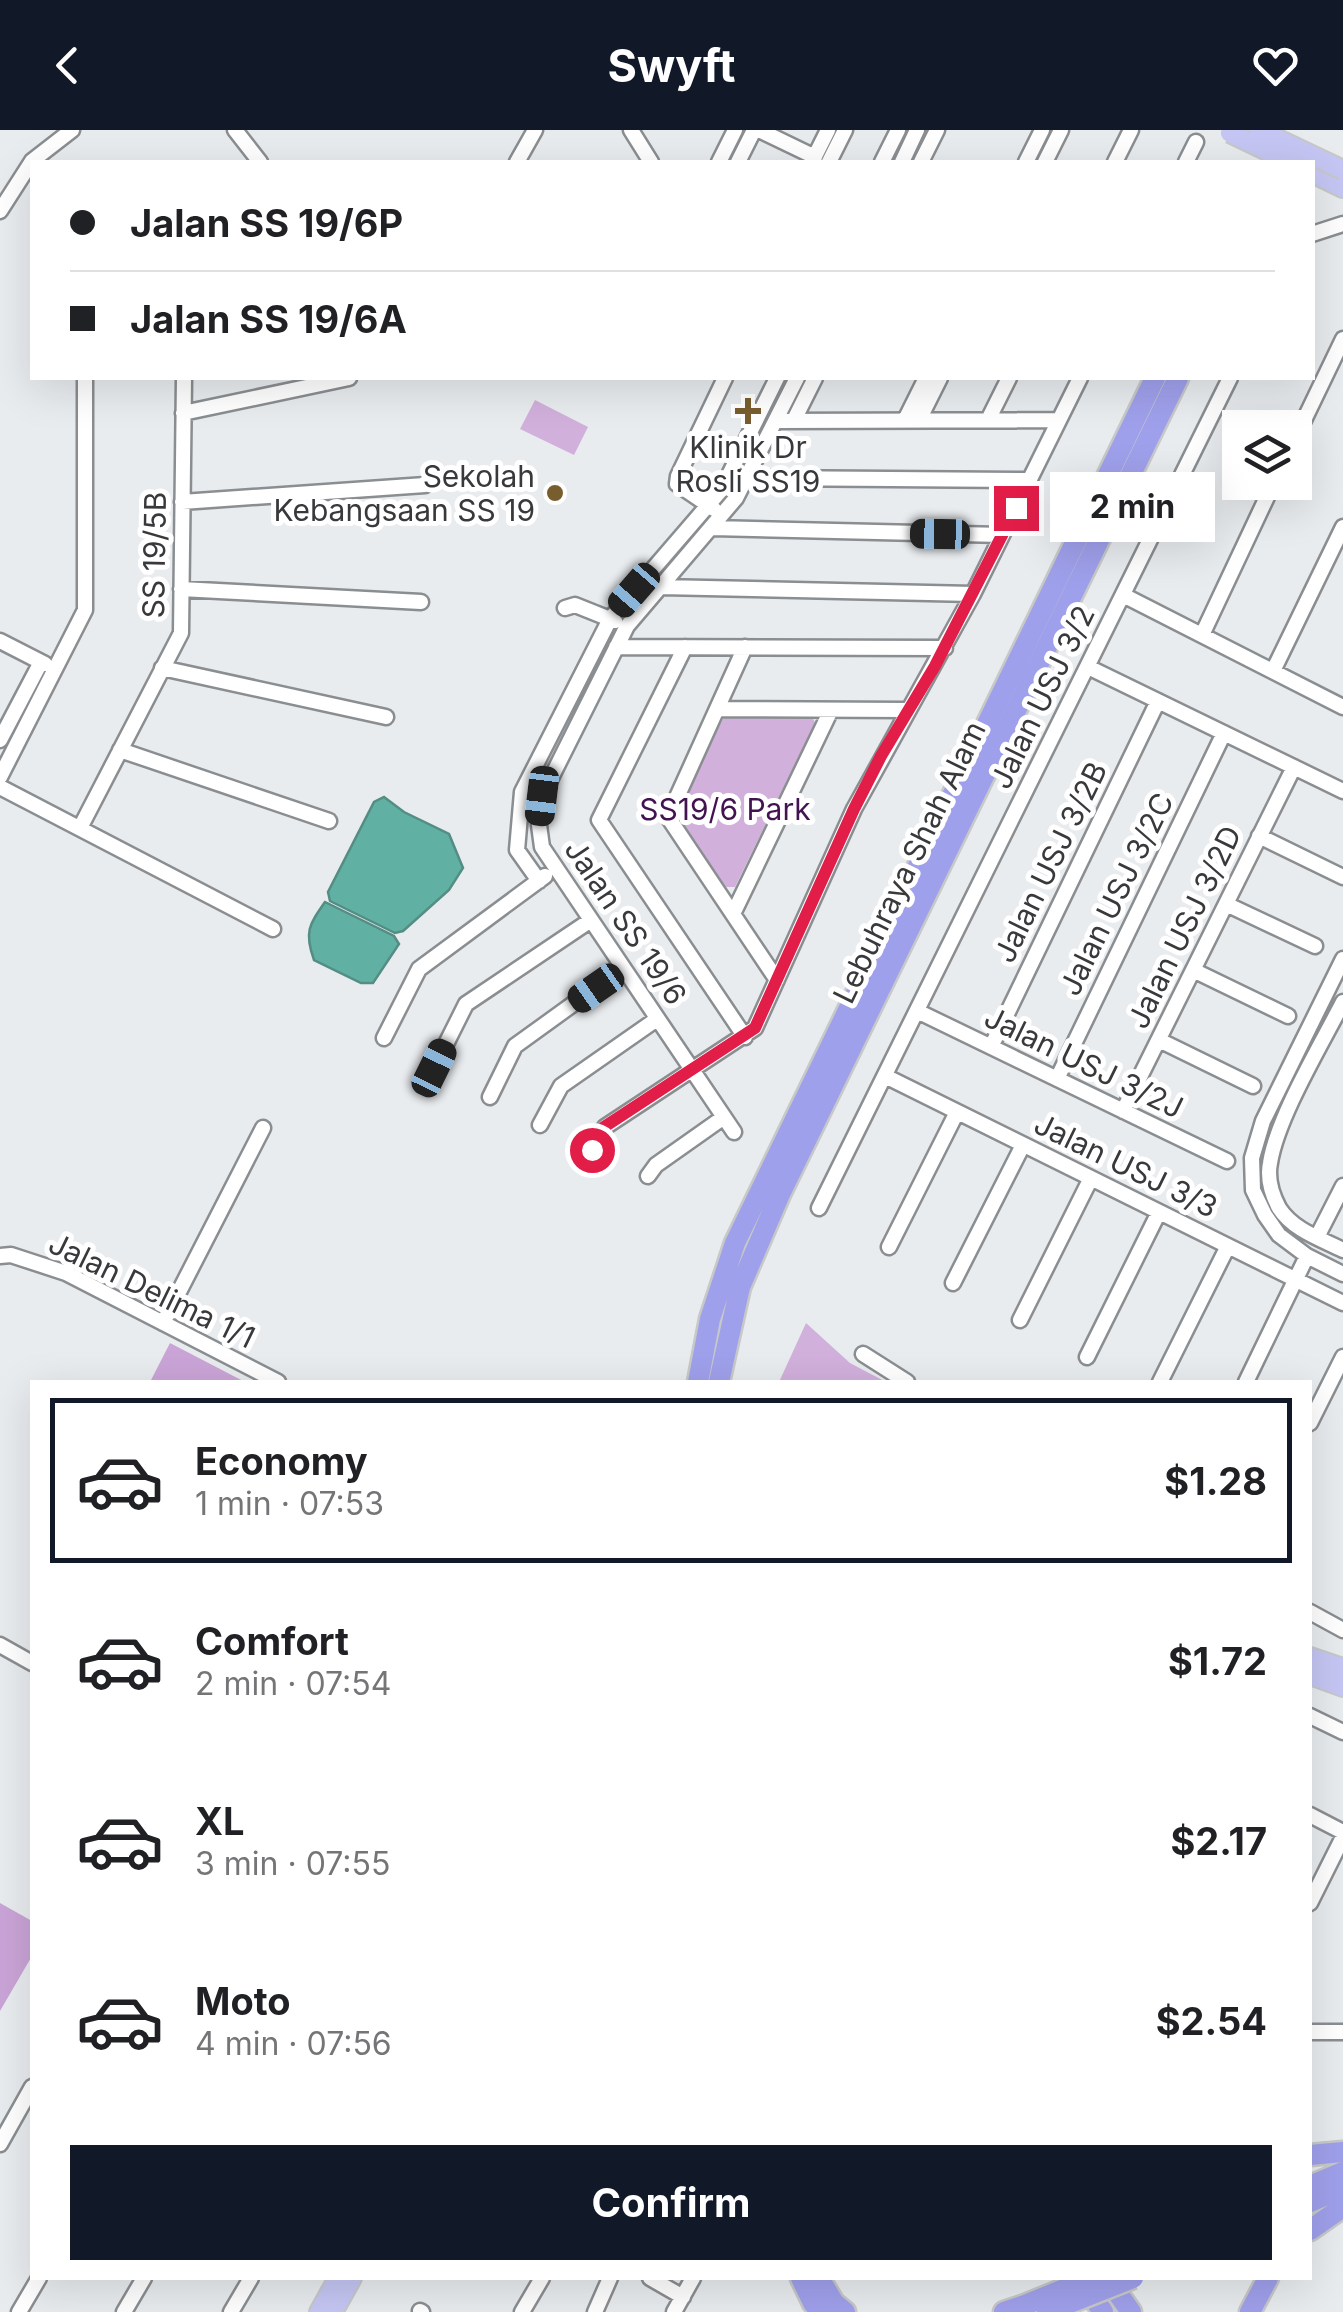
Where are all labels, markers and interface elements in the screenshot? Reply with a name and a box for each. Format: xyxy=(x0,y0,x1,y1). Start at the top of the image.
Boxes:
icon: back xyxy=(40,38,95,93)
text: Swyft xyxy=(607,38,736,93)
icon: heart xyxy=(1248,38,1303,93)
text: Jalan SS 19/6P xyxy=(130,200,403,246)
text: Jalan SS 19/6A xyxy=(130,296,407,342)
marker: Klinik Dr Rosli SS19 xyxy=(735,398,761,424)
map controls xyxy=(1222,410,1312,500)
button: layers xyxy=(1222,410,1312,500)
place label: Klinik Dr Rosli SS19 xyxy=(676,429,820,499)
place label: Sekolah Kebangsaan SS 19 xyxy=(273,458,535,528)
callout: 2 min xyxy=(1051,473,1216,543)
marker: Sekolah Kebangsaan SS 19 xyxy=(544,482,566,504)
route end xyxy=(994,486,1039,531)
text: 2 min xyxy=(1090,487,1175,526)
street label: SS 19/5B xyxy=(135,491,173,619)
car xyxy=(910,518,970,550)
car xyxy=(603,558,665,622)
street label: Jalan USJ 3/2 xyxy=(982,600,1102,794)
street label: Lebuhraya Shah Alam xyxy=(825,715,993,1009)
street label: Jalan USJ 3/2B xyxy=(986,756,1114,968)
car xyxy=(523,764,561,828)
street label: Jalan USJ 3/2C xyxy=(1051,787,1181,1001)
park label: SS19/6 Park xyxy=(639,791,811,827)
street label: Jalan USJ 3/2D xyxy=(1119,820,1249,1034)
street label: Jalan SS 19/6 xyxy=(558,833,694,1011)
car xyxy=(563,959,629,1017)
street label: Jalan USJ 3/2J xyxy=(979,998,1189,1126)
car xyxy=(407,1034,461,1102)
street label: Jalan USJ 3/3 xyxy=(1029,1105,1223,1225)
route start xyxy=(570,1128,615,1173)
street label: Jalan Delima 1/1 xyxy=(43,1225,261,1355)
icon: car xyxy=(75,1436,165,1526)
text: Economy xyxy=(195,1438,368,1484)
text: $1.28 xyxy=(1164,1458,1267,1504)
text: 1 min · 07:53 xyxy=(195,1484,384,1523)
icon: car xyxy=(75,1616,165,1706)
text: Comfort xyxy=(195,1618,349,1664)
text: $1.72 xyxy=(1168,1638,1267,1684)
text: 2 min · 07:54 xyxy=(195,1664,391,1703)
icon: car xyxy=(75,1796,165,1886)
text: XL xyxy=(195,1798,245,1844)
text: $2.17 xyxy=(1170,1818,1267,1864)
text: 3 min · 07:55 xyxy=(195,1844,390,1883)
icon: car xyxy=(75,1976,165,2066)
text: Moto xyxy=(195,1978,291,2024)
text: $2.54 xyxy=(1156,1998,1267,2044)
text: 4 min · 07:56 xyxy=(195,2024,392,2063)
button: Confirm xyxy=(70,2145,1272,2260)

